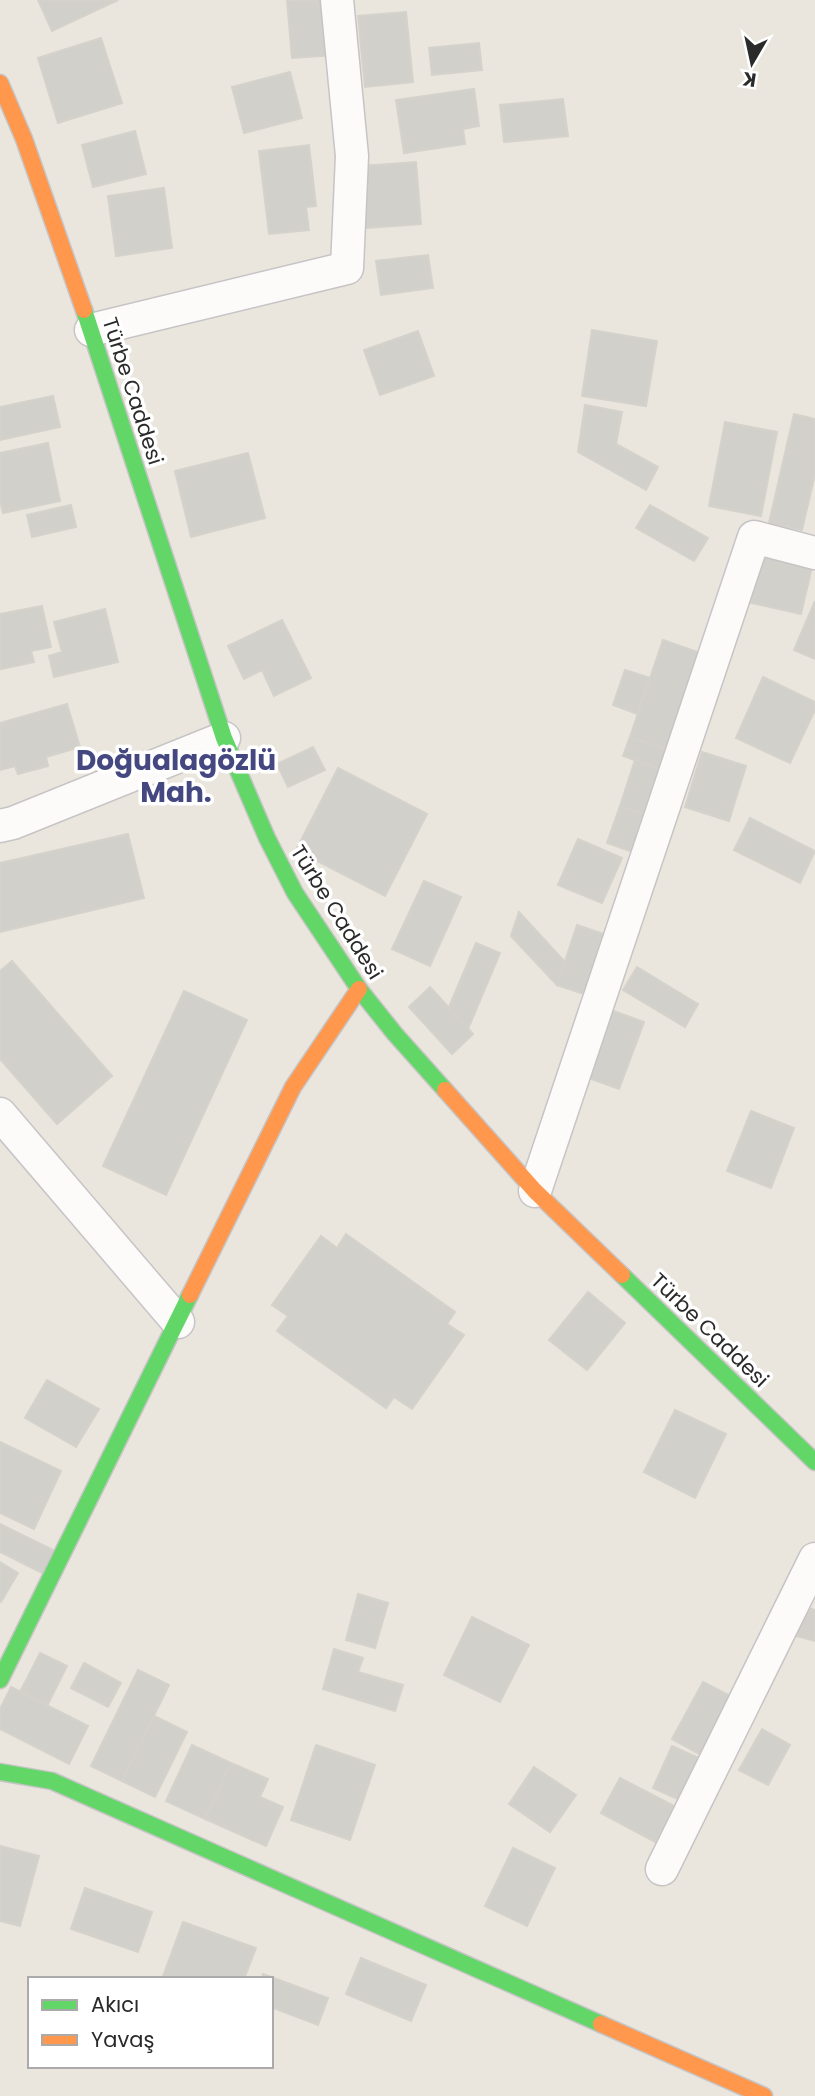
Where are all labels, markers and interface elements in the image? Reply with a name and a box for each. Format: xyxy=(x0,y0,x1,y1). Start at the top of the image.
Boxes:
north arrow xyxy=(717,28,787,98)
text: K xyxy=(741,65,758,94)
street label: Türbe Caddesi xyxy=(96,314,170,468)
district label: Doğualagözlü Mah. xyxy=(76,741,276,812)
street label: Türbe Caddesi xyxy=(284,839,390,985)
street label: Türbe Caddesi xyxy=(645,1266,775,1394)
legend xyxy=(28,1977,273,2068)
text: Akıcı xyxy=(91,1990,139,2019)
text: Yavaş xyxy=(91,2025,154,2054)

